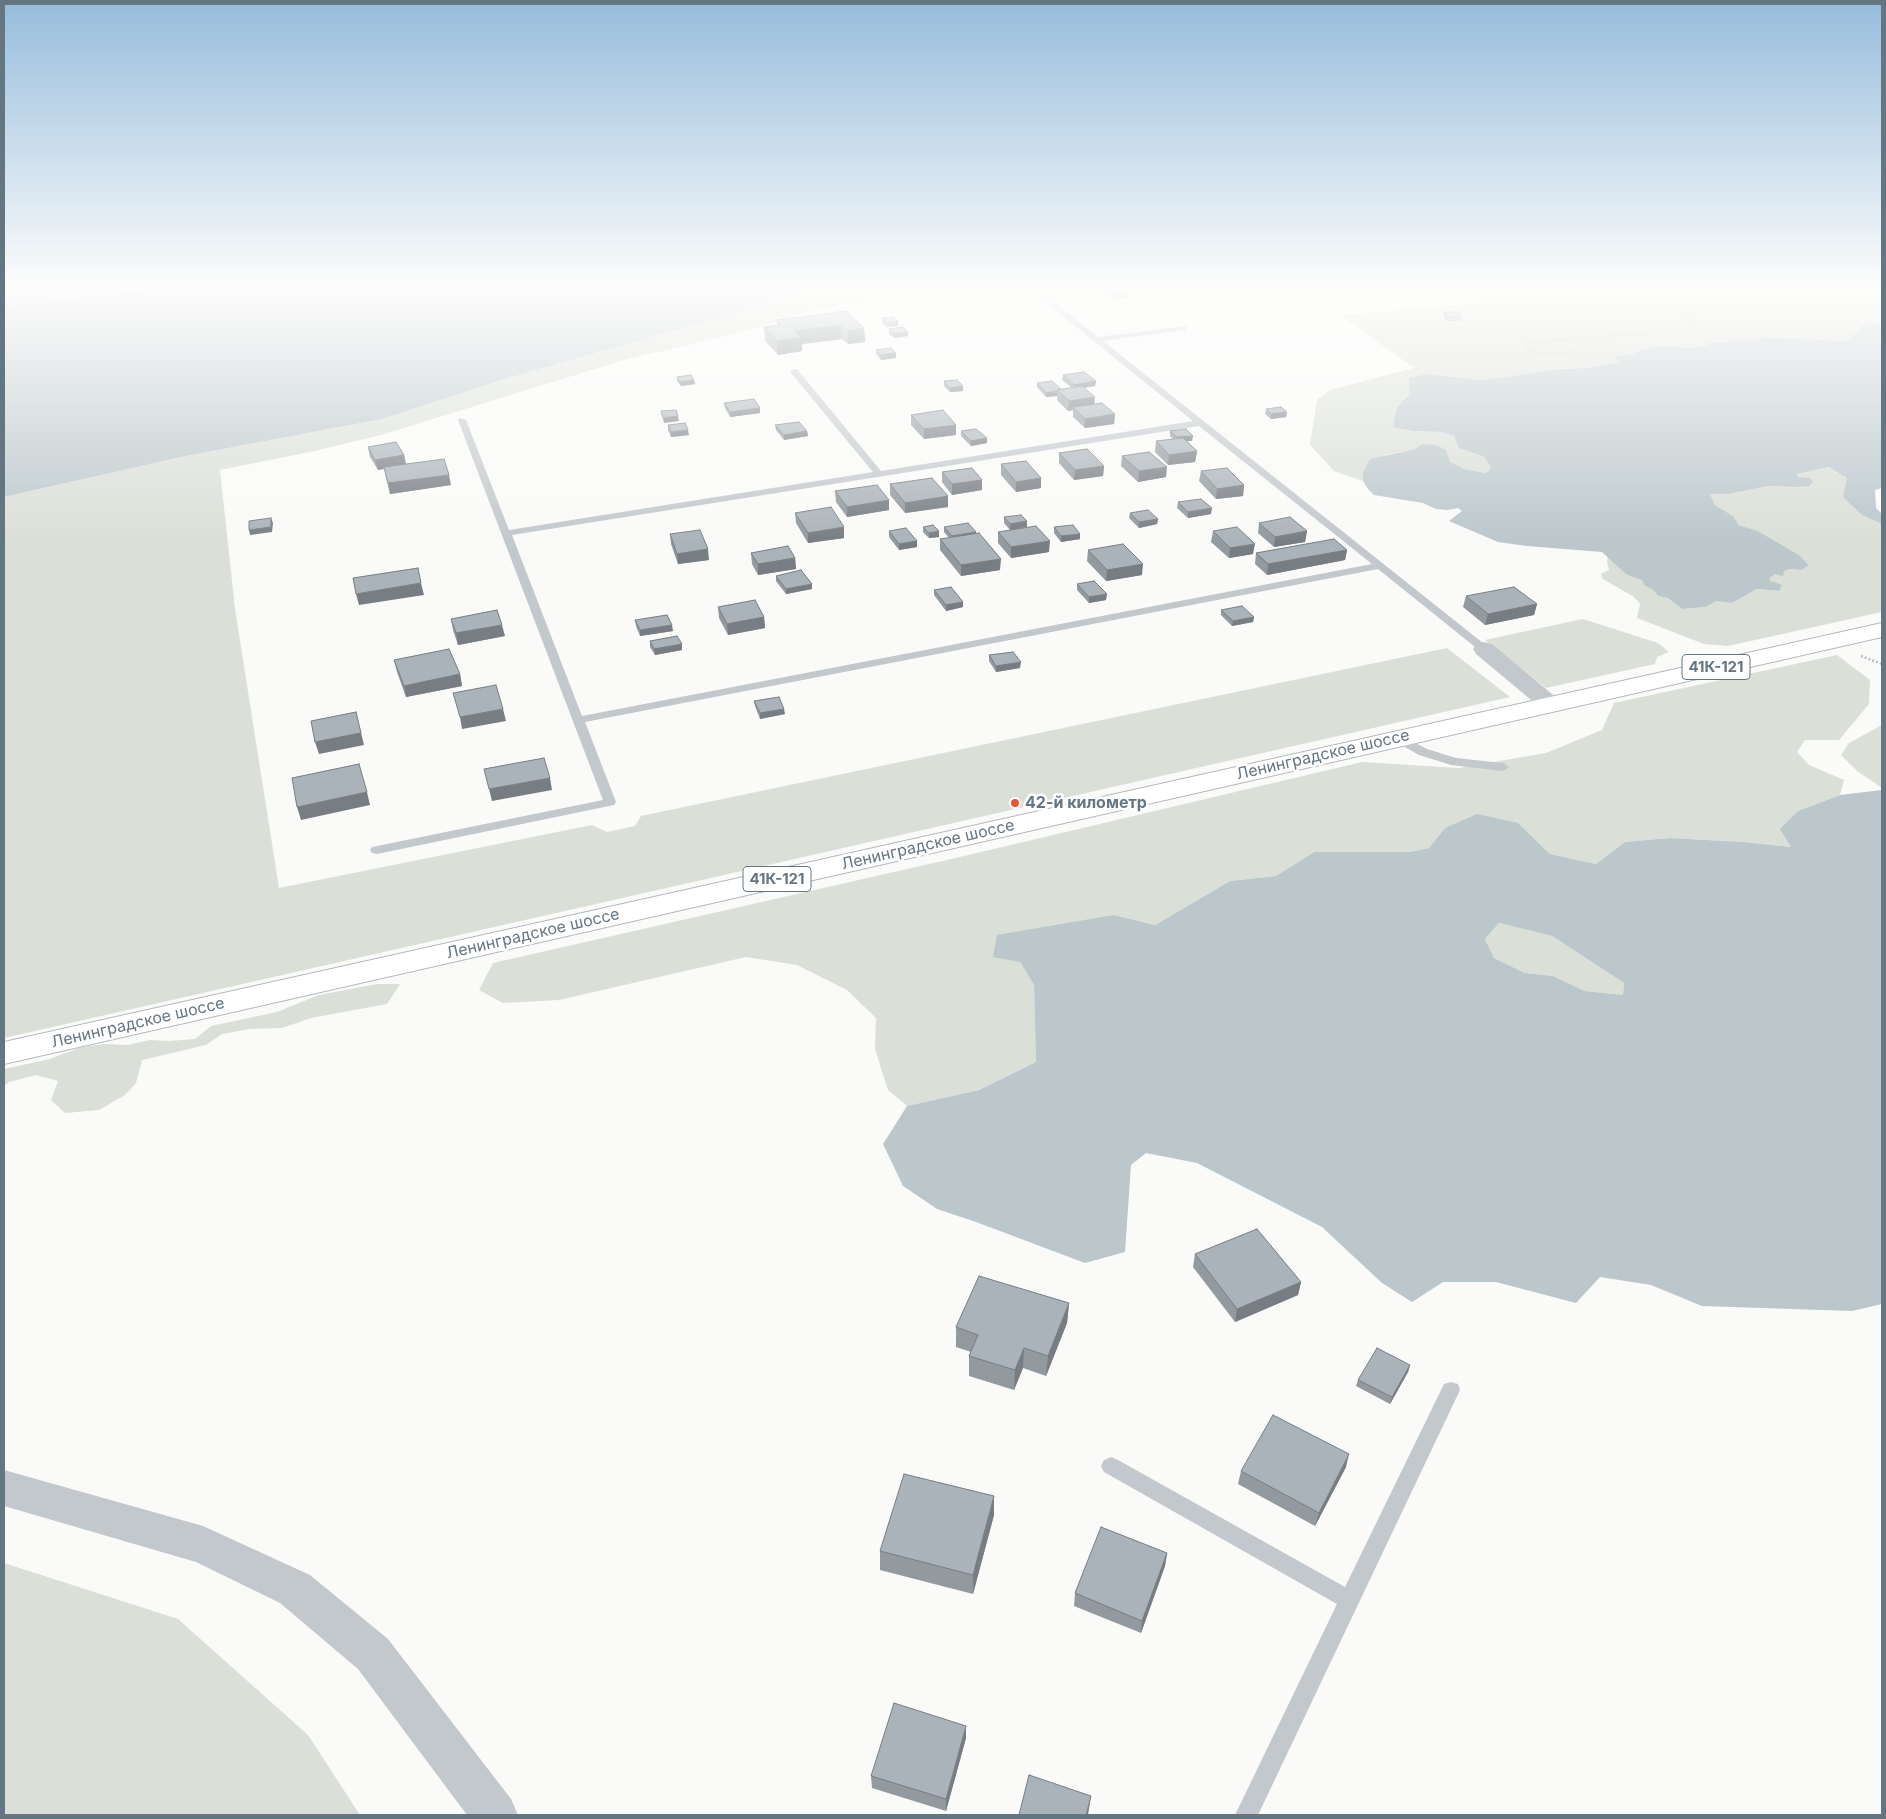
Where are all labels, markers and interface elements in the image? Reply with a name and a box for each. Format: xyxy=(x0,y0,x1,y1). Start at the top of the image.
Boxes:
road number: 41К-121 xyxy=(1682,654,1750,680)
street label: Ленинградское шоссе xyxy=(1235,726,1411,784)
place label: 42-й километр xyxy=(1025,793,1147,813)
marker: 42-й километр xyxy=(1009,797,1021,809)
street label: Ленинградское шоссе xyxy=(840,816,1016,874)
road number: 41К-121 xyxy=(743,866,811,892)
street label: Ленинградское шоссе xyxy=(445,905,621,963)
street label: Ленинградское шоссе xyxy=(50,994,226,1052)

